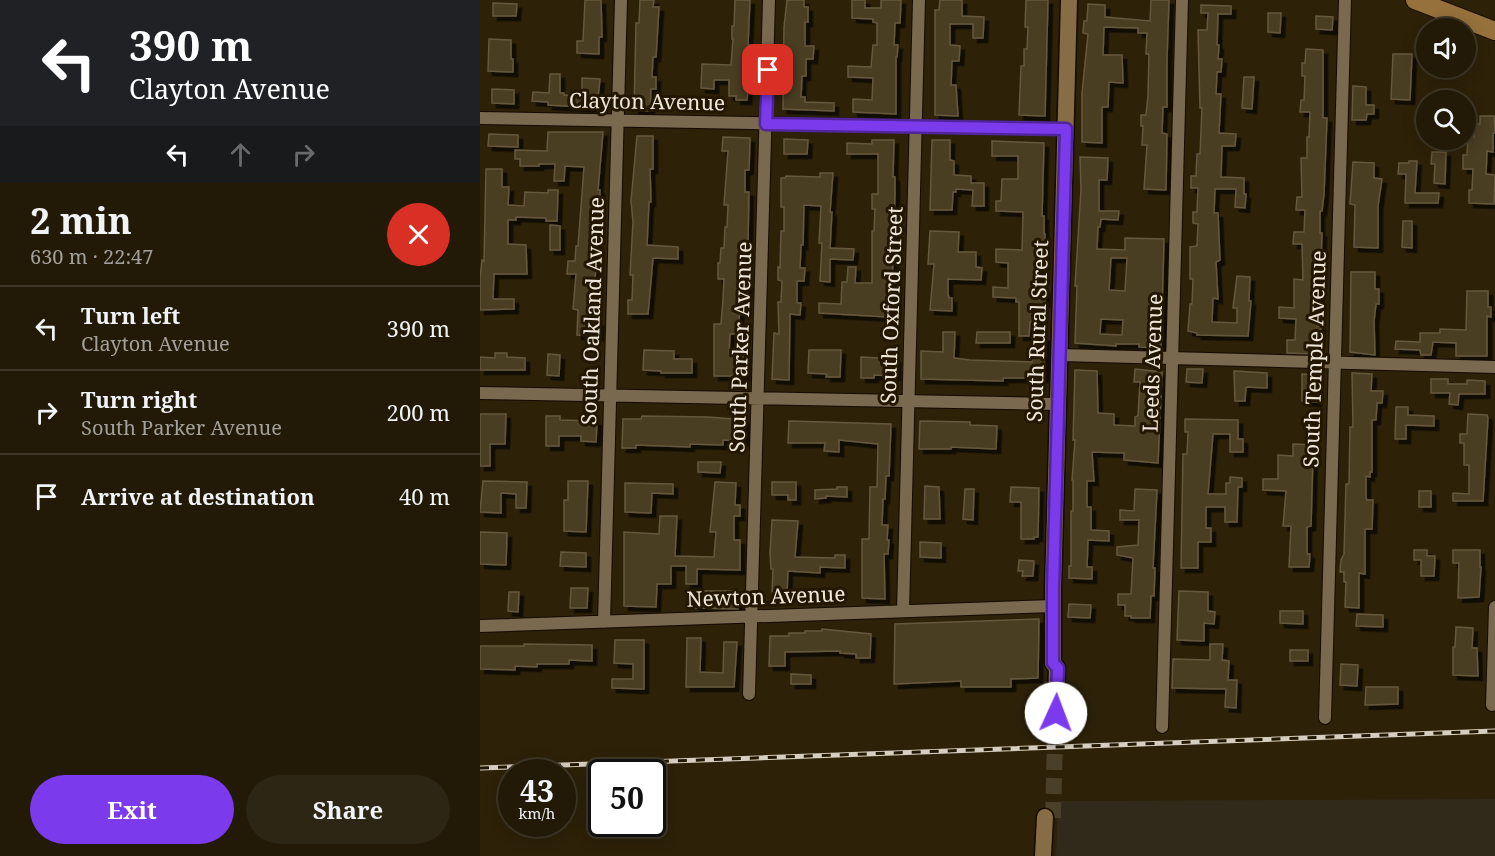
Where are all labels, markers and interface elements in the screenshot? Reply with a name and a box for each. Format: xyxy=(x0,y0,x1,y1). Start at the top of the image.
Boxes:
text: 390 m xyxy=(129,16,253,73)
map controls xyxy=(1416,18,1476,150)
button: sound xyxy=(1416,18,1476,78)
icon: left xyxy=(30,24,108,102)
pin xyxy=(742,44,793,95)
icon: arrive xyxy=(751,53,784,86)
text: Clayton Avenue xyxy=(129,70,330,107)
street label: Clayton Avenue xyxy=(569,86,725,116)
button: search xyxy=(1416,90,1476,150)
icon: left xyxy=(161,138,194,171)
icon: ahead xyxy=(224,138,257,171)
icon: right xyxy=(287,138,320,171)
text: 2 min xyxy=(30,196,132,245)
street label: South Oakland Avenue xyxy=(574,197,610,425)
button: close xyxy=(387,203,450,266)
street label: South Oxford Street xyxy=(874,206,908,404)
street label: South Rural Street xyxy=(1020,240,1054,422)
street label: South Parker Avenue xyxy=(722,241,758,453)
text: 630 m · 22:47 xyxy=(30,243,153,270)
street label: South Temple Avenue xyxy=(1296,250,1332,468)
street label: Leeds Avenue xyxy=(1136,293,1168,433)
text: Turn left xyxy=(81,300,180,330)
icon: left xyxy=(30,312,63,345)
text: 390 m xyxy=(387,313,450,343)
text: Clayton Avenue xyxy=(81,330,230,357)
text: Turn right xyxy=(81,384,197,414)
icon: right xyxy=(30,396,63,429)
text: 200 m xyxy=(387,397,450,427)
text: South Parker Avenue xyxy=(81,414,282,441)
icon: arrive xyxy=(30,480,63,513)
text: Arrive at destination xyxy=(81,481,315,511)
text: 40 m xyxy=(399,481,450,511)
street label: Newton Avenue xyxy=(686,579,846,613)
position arrow xyxy=(1024,681,1088,745)
speed limit sign: 50 xyxy=(588,759,666,837)
text: 43 xyxy=(520,770,554,811)
button: Exit xyxy=(30,775,234,844)
button: Share xyxy=(246,775,450,844)
text: km/h xyxy=(519,803,555,823)

